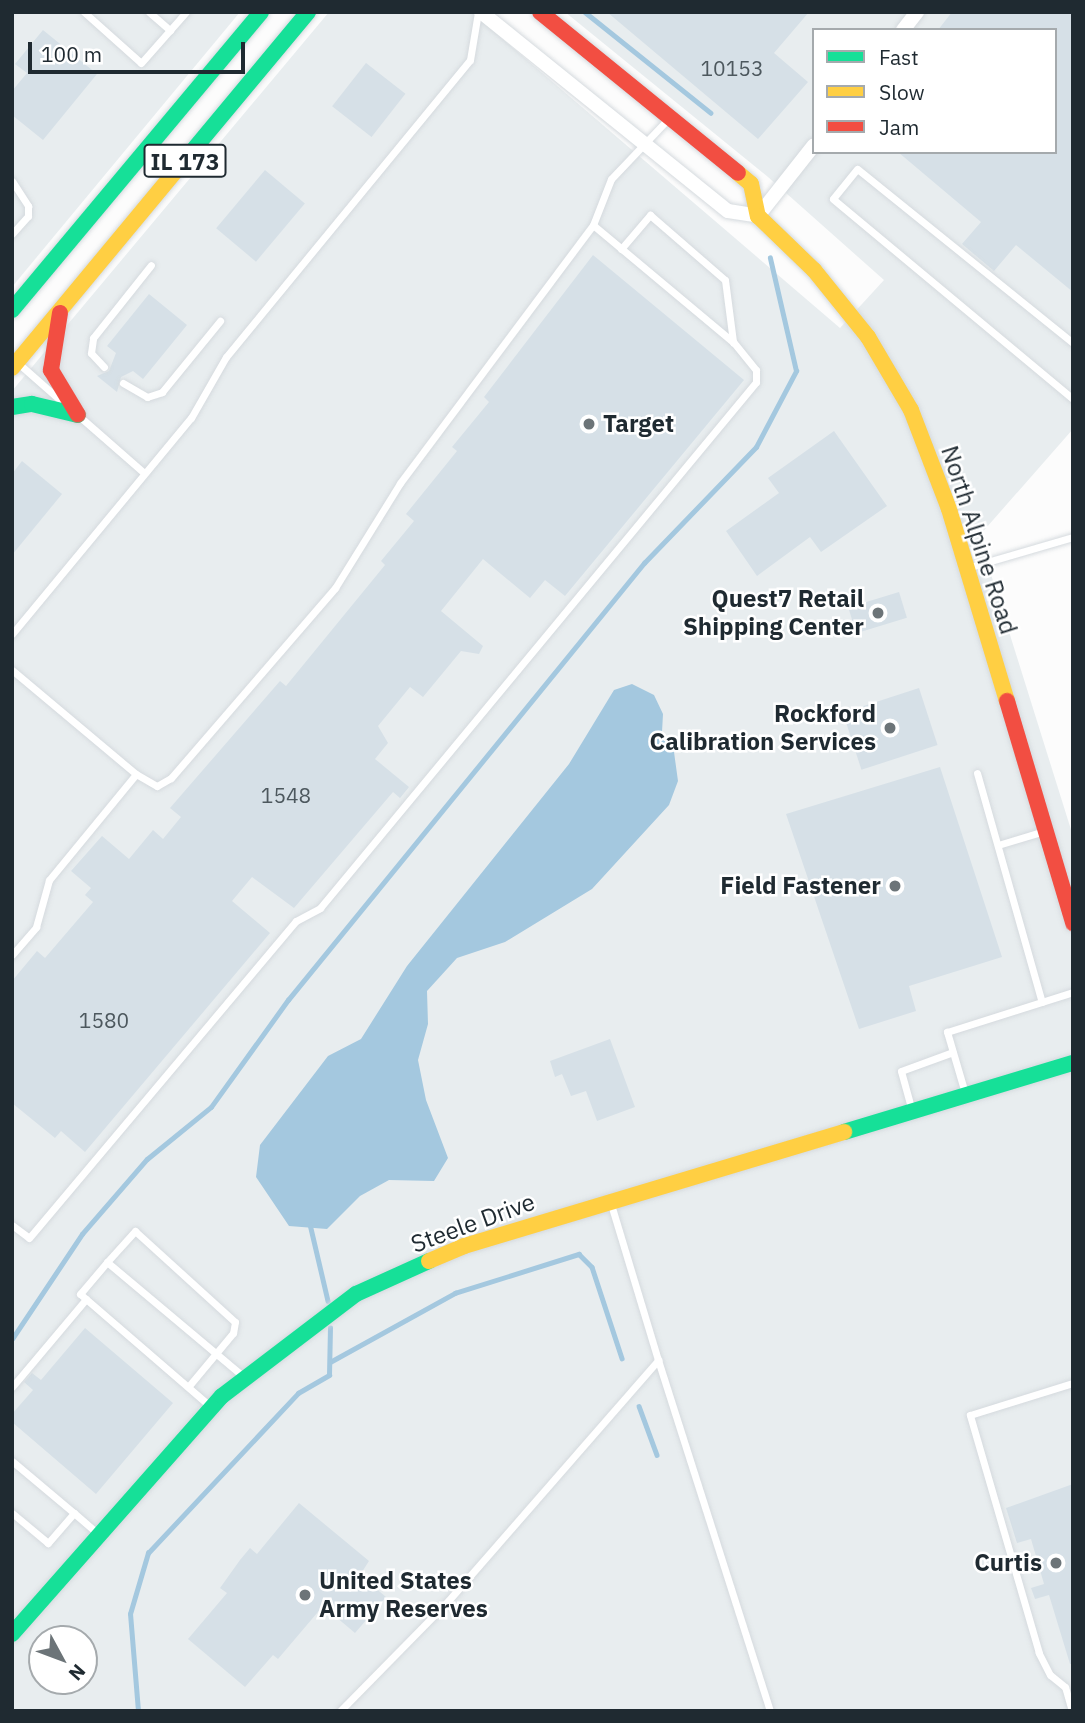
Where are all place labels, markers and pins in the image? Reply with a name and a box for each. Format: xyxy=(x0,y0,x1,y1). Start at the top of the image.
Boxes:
place label: Target xyxy=(603,410,674,438)
marker: Target xyxy=(581,416,597,432)
place label: Quest7 Retail Shipping Center xyxy=(683,585,864,641)
marker: Quest7 Retail Shipping Center xyxy=(870,605,886,621)
place label: Rockford Calibration Services xyxy=(650,700,876,756)
marker: Rockford Calibration Services xyxy=(882,720,898,736)
place label: Field Fastener xyxy=(720,872,881,900)
marker: Field Fastener xyxy=(887,878,903,894)
place label: Curtis xyxy=(974,1549,1042,1577)
marker: Curtis xyxy=(1048,1555,1064,1571)
place label: United States Army Reserves xyxy=(319,1567,488,1623)
marker: United States Army Reserves xyxy=(297,1587,313,1603)

